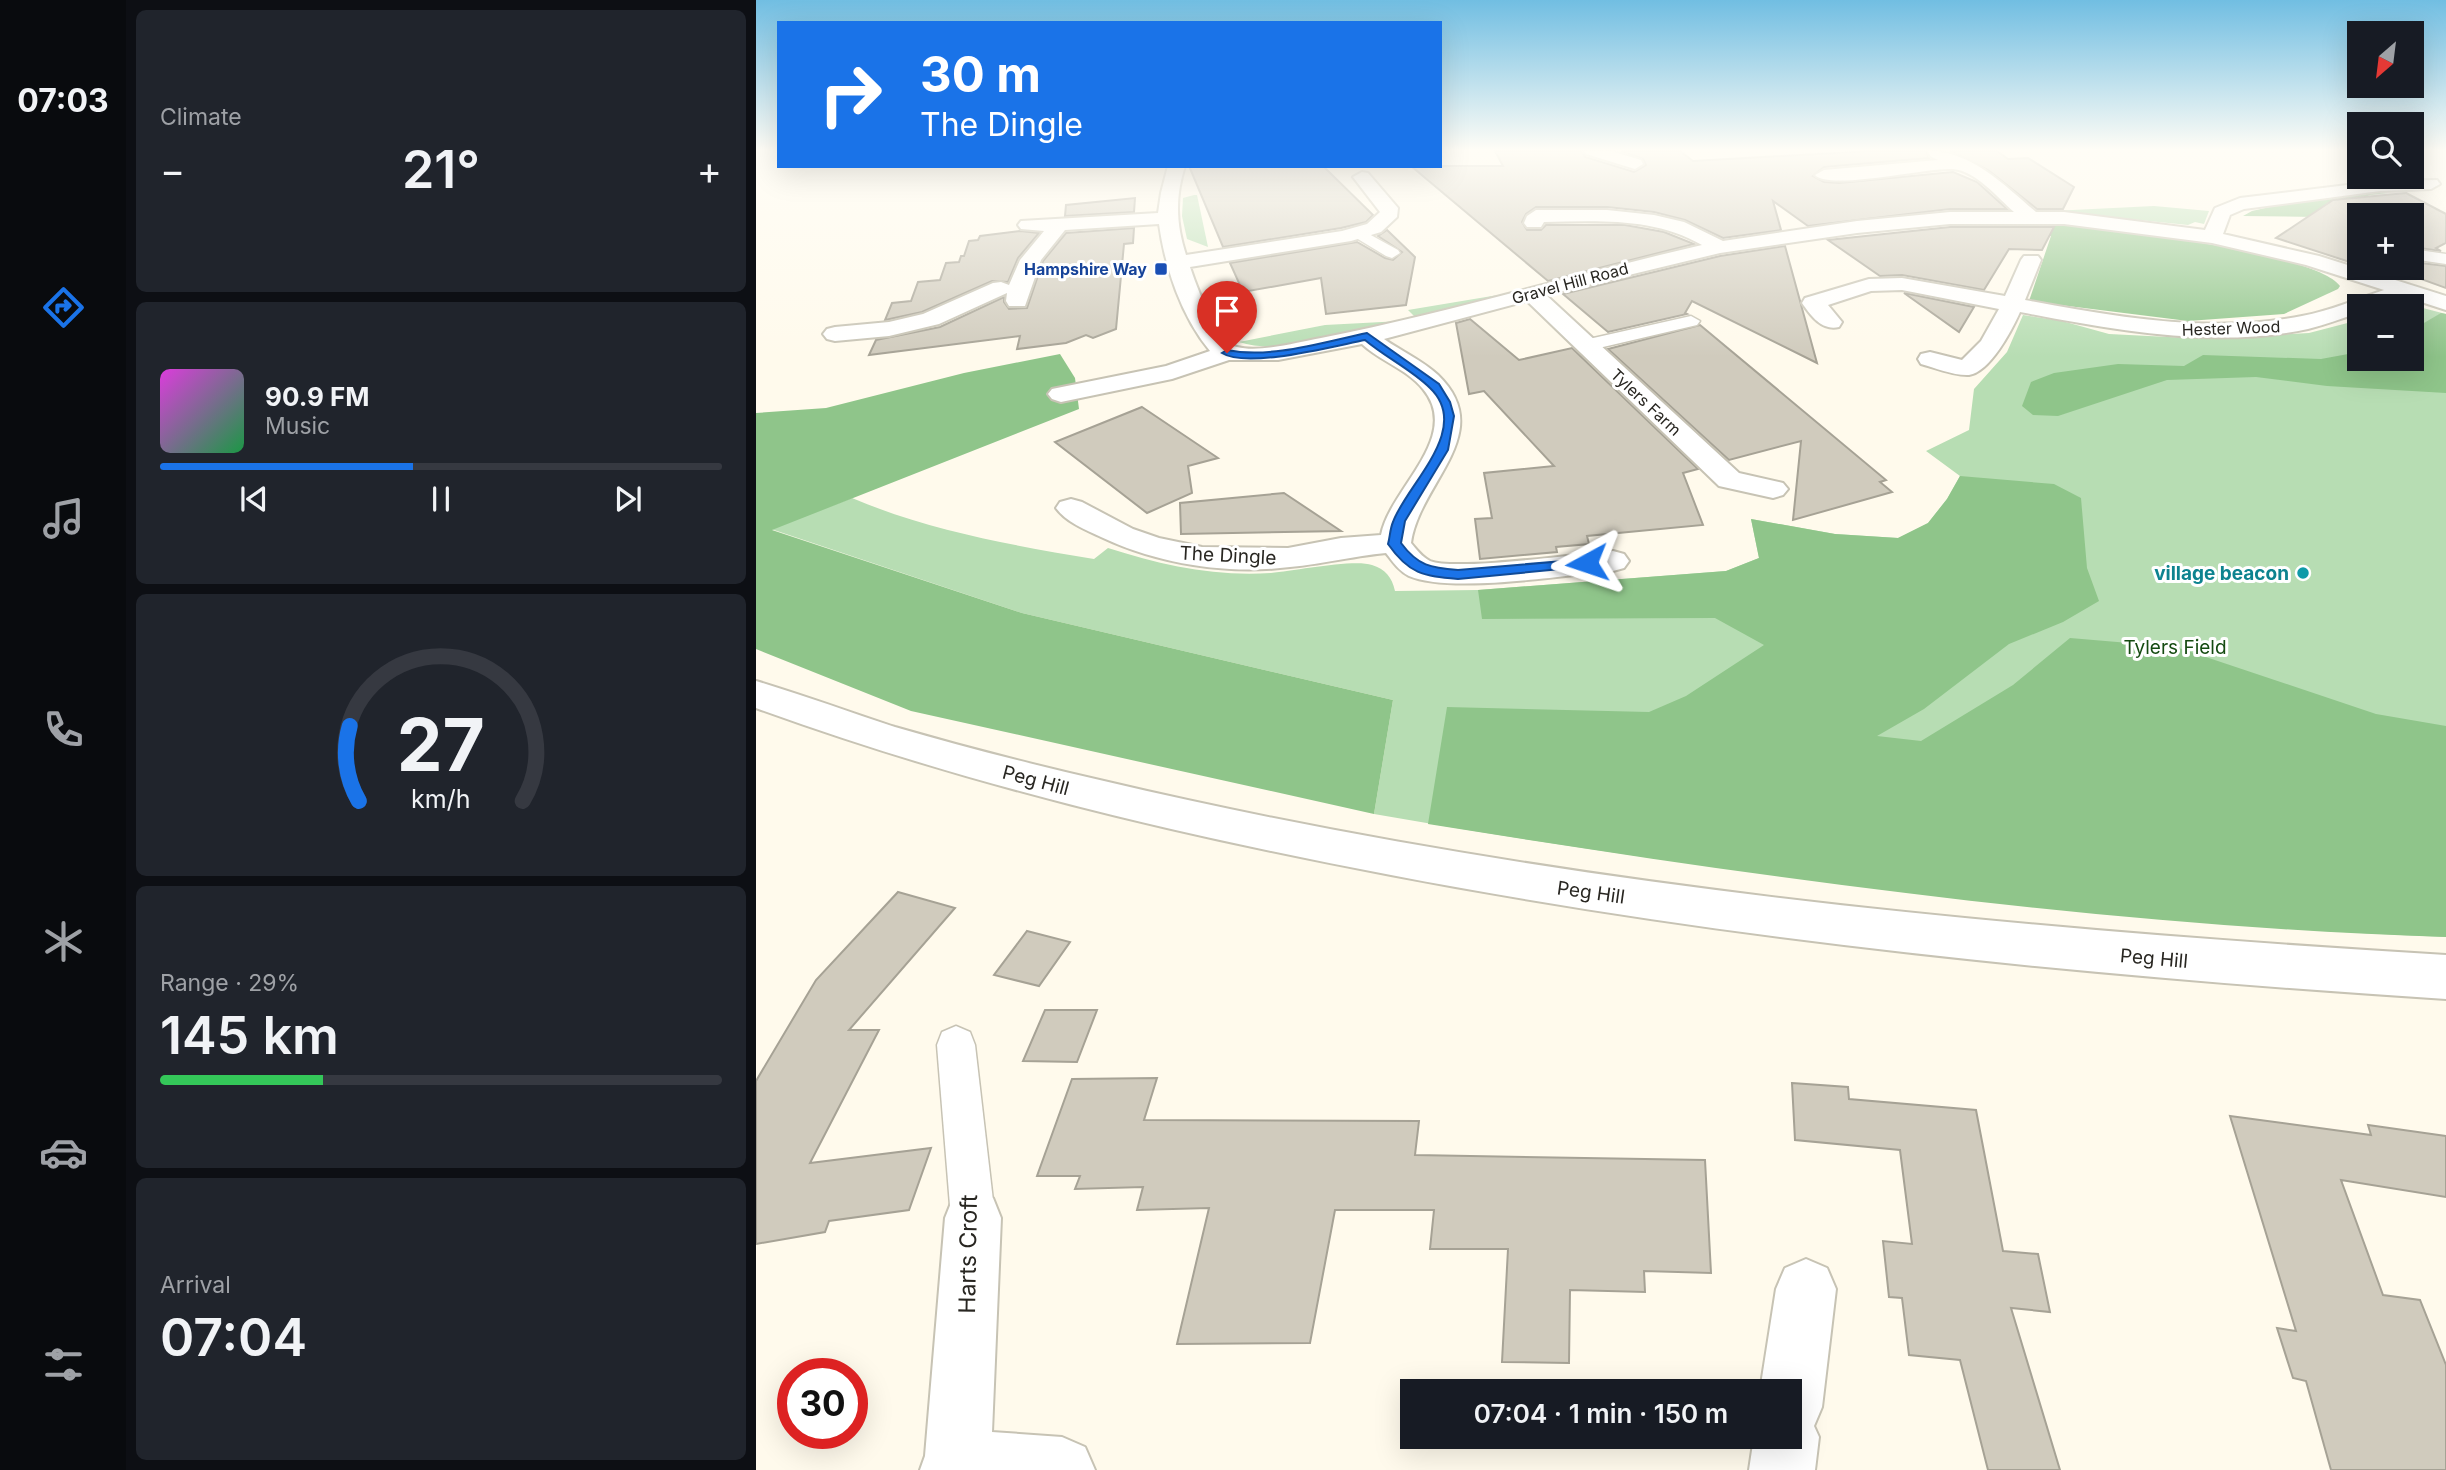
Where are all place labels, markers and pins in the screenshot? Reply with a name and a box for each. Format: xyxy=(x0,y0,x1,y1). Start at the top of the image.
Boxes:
place label: Hampshire Way xyxy=(1024,259,1147,279)
marker: Hampshire Way xyxy=(1153,261,1169,277)
pin xyxy=(1197,281,1257,353)
place label: village beacon xyxy=(2154,562,2289,585)
marker: village beacon xyxy=(2295,565,2311,581)

